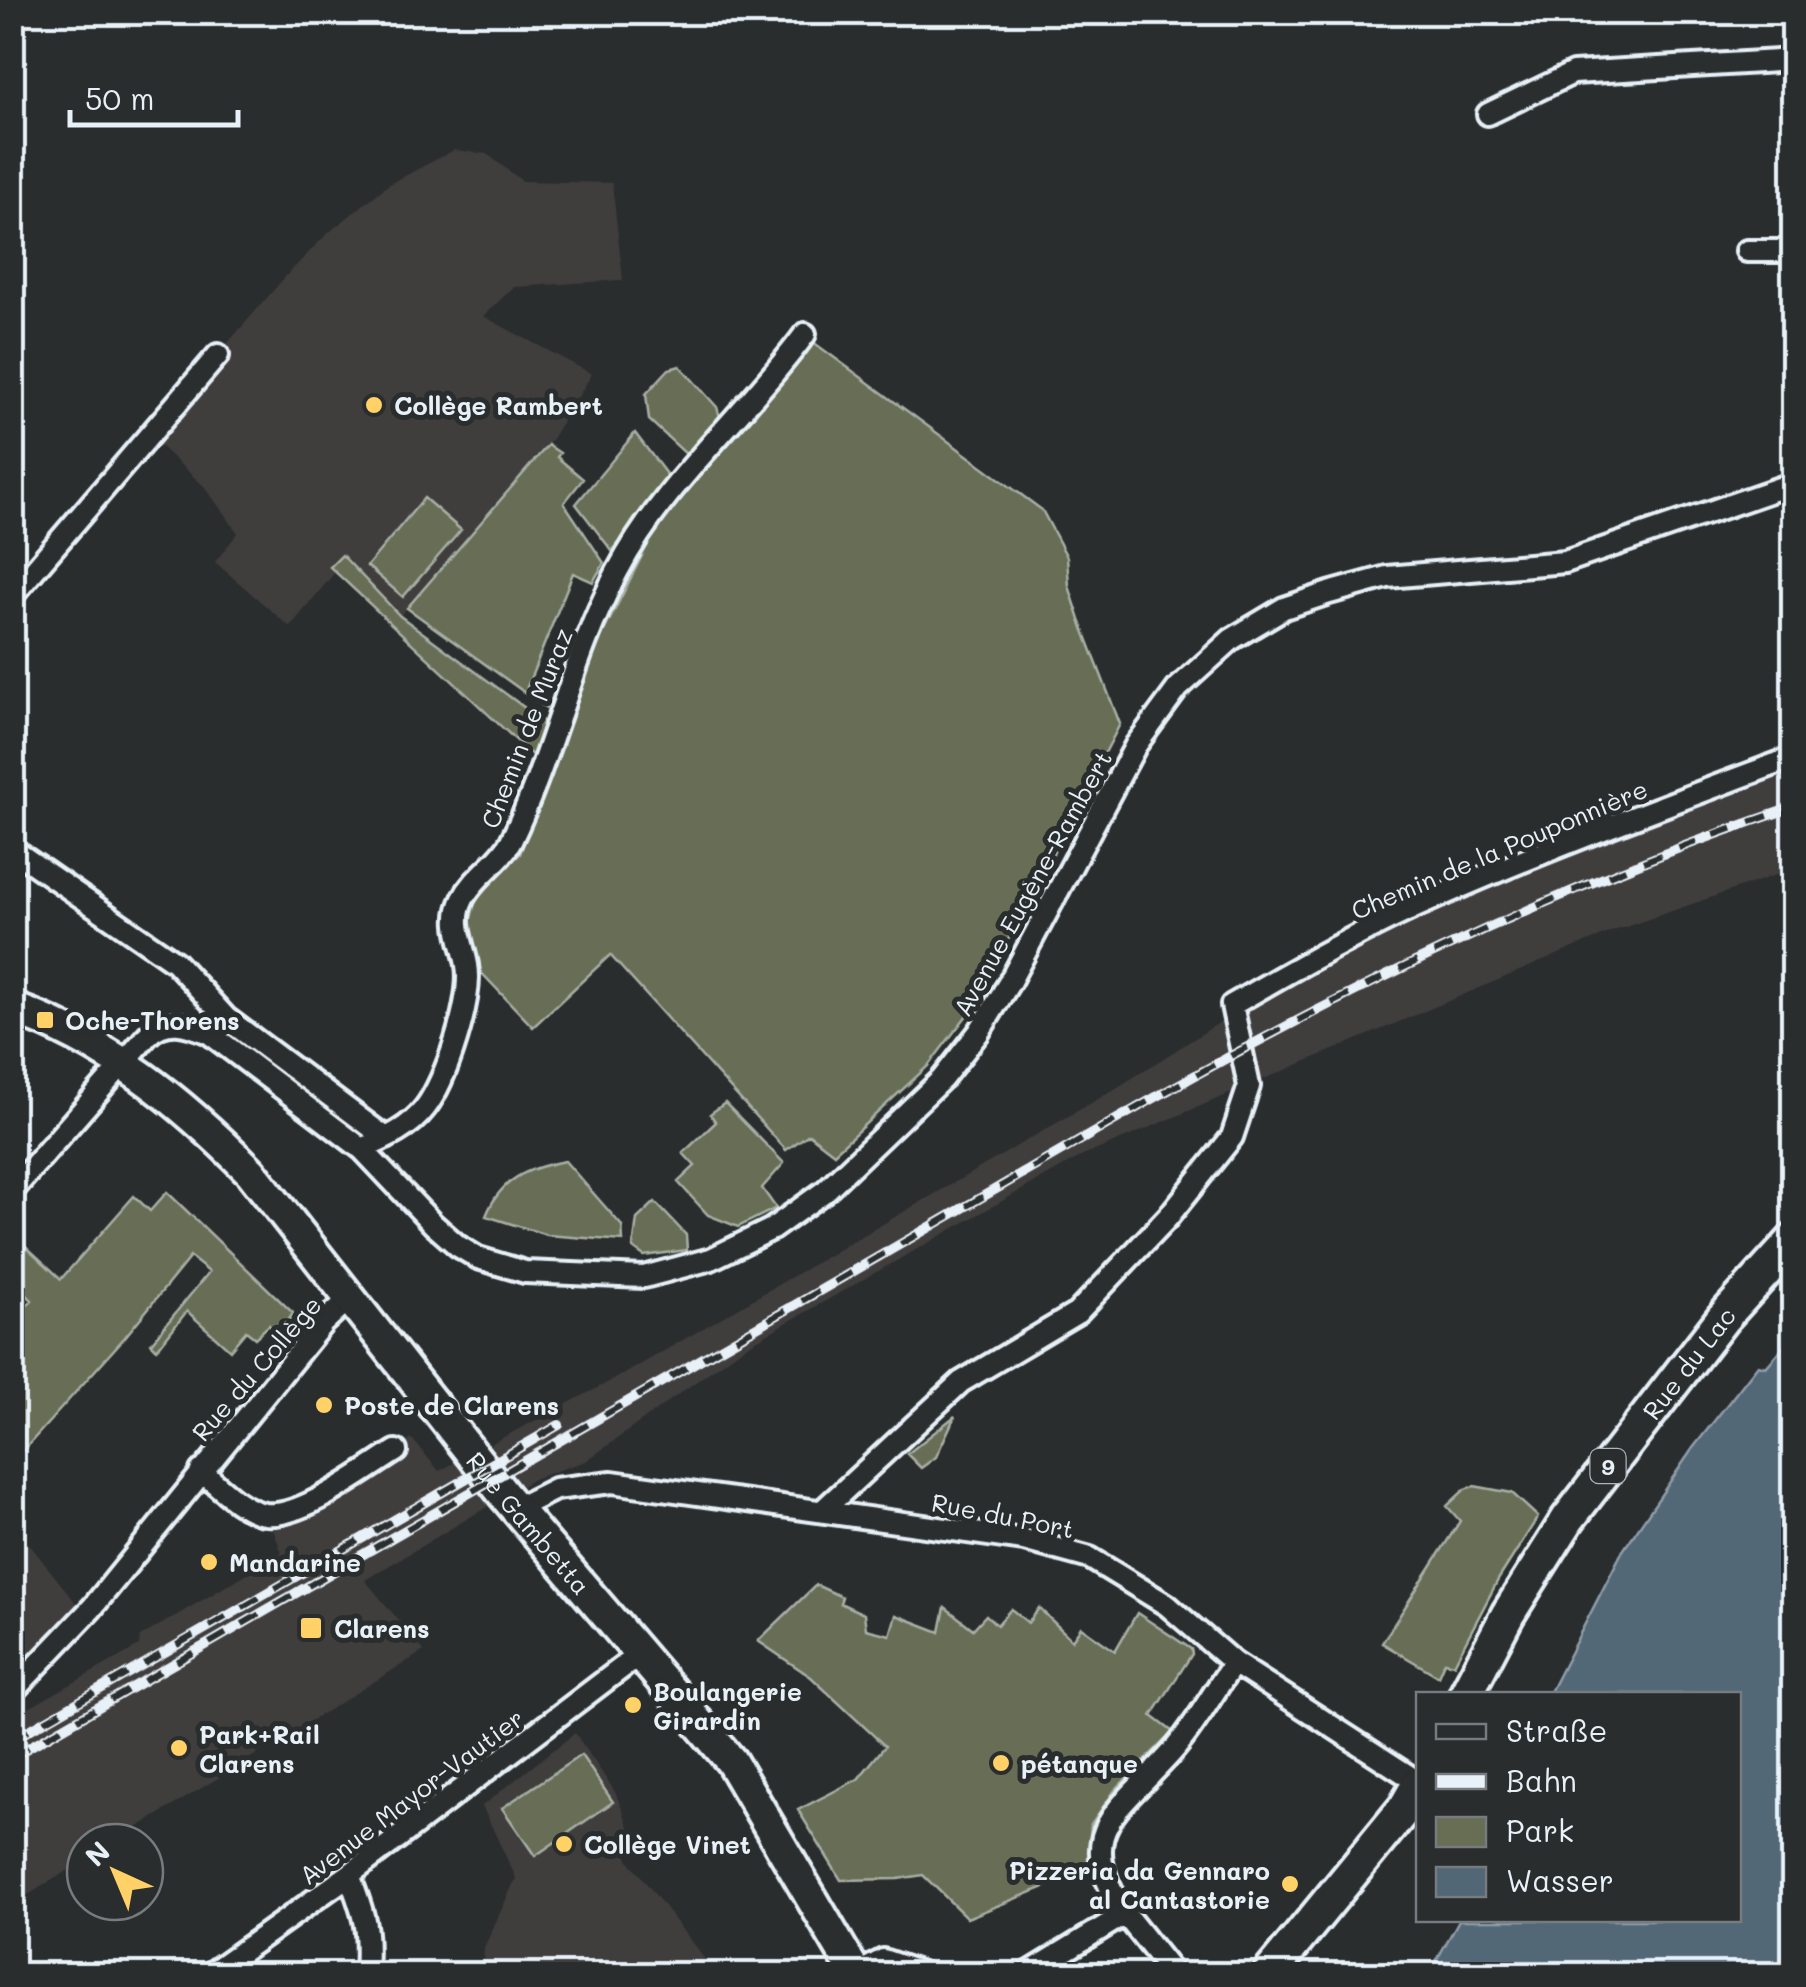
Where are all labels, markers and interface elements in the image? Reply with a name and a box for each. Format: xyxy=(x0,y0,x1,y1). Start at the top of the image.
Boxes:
scale bar xyxy=(70,65,238,127)
text: 50 m xyxy=(85,78,155,118)
place label: Collège Rambert xyxy=(394,389,603,421)
marker: Collège Rambert xyxy=(363,394,385,416)
street label: Chemin de Muraz xyxy=(473,623,579,833)
street label: Avenue Eugène-Rambert xyxy=(946,745,1118,1021)
street label: Chemin de la Pouponnière xyxy=(1346,772,1652,926)
place label: Oche-Thorens xyxy=(65,1004,240,1036)
marker: Oche-Thorens xyxy=(34,1009,56,1031)
street label: Rue du Collège xyxy=(184,1289,328,1447)
street label: Rue du Lac xyxy=(1635,1299,1742,1426)
place label: Poste de Clarens xyxy=(344,1389,559,1421)
marker: Poste de Clarens xyxy=(313,1394,335,1416)
street label: Rue Gambetta xyxy=(460,1445,598,1601)
road number: 9 xyxy=(1590,1449,1626,1483)
street label: Rue du Port xyxy=(929,1486,1077,1544)
place label: Mandarine xyxy=(229,1546,361,1578)
marker: Mandarine xyxy=(198,1551,220,1573)
place label: Clarens xyxy=(334,1612,430,1644)
marker: Clarens xyxy=(298,1615,324,1641)
place label: Boulangerie Girardin xyxy=(653,1675,802,1736)
legend xyxy=(1416,1692,1741,1922)
marker: Boulangerie Girardin xyxy=(622,1694,644,1716)
street label: Avenue Mayor-Vautier xyxy=(292,1701,530,1892)
text: Straße xyxy=(1506,1710,1607,1750)
place label: Park+Rail Clarens xyxy=(199,1718,320,1779)
marker: Park+Rail Clarens xyxy=(168,1737,190,1759)
place label: pétanque xyxy=(1021,1747,1138,1779)
marker: pétanque xyxy=(990,1752,1012,1774)
text: Bahn xyxy=(1506,1760,1577,1800)
text: Park xyxy=(1506,1810,1574,1850)
north arrow xyxy=(65,1822,165,1922)
place label: Collège Vinet xyxy=(584,1828,751,1860)
text: N xyxy=(77,1833,117,1874)
marker: Collège Vinet xyxy=(553,1833,575,1855)
place label: Pizzeria da Gennaro al Cantastorie xyxy=(1009,1854,1270,1915)
text: Wasser xyxy=(1506,1860,1614,1900)
marker: Pizzeria da Gennaro al Cantastorie xyxy=(1279,1873,1301,1895)

